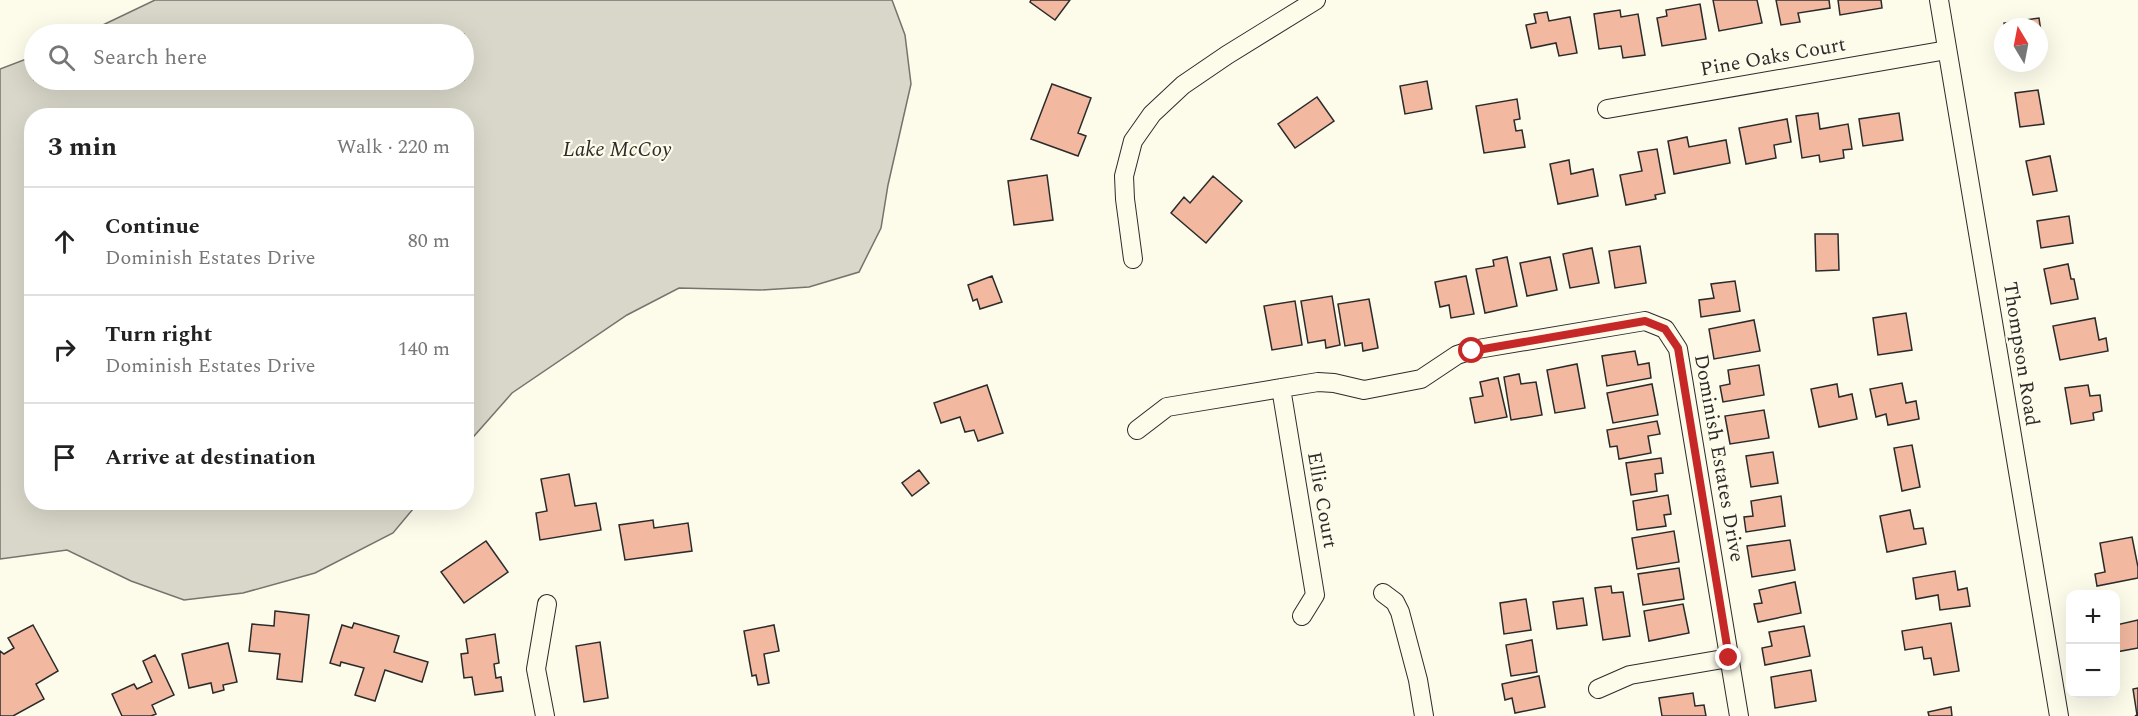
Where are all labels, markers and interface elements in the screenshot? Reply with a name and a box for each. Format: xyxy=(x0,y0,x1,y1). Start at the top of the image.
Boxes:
north arrow xyxy=(1994,18,2048,72)
search box xyxy=(24,24,474,90)
street label: Pine Oaks Court xyxy=(1698,29,1848,85)
icon: search xyxy=(45,41,78,74)
text: Search here xyxy=(93,41,207,74)
text: 3 min xyxy=(48,127,117,167)
text: Walk · 220 m xyxy=(337,132,450,162)
water label: Lake McCoy xyxy=(563,134,672,166)
text: Continue xyxy=(105,210,200,243)
icon: ahead xyxy=(48,225,81,258)
text: 80 m xyxy=(408,226,450,256)
text: Dominish Estates Drive xyxy=(105,243,315,273)
street label: Thompson Road xyxy=(1995,280,2047,428)
text: Turn right xyxy=(105,318,212,351)
icon: right xyxy=(48,333,81,366)
text: 140 m xyxy=(398,334,450,364)
route start xyxy=(1458,337,1484,363)
text: Dominish Estates Drive xyxy=(105,351,315,381)
street label: Dominish Estates Drive xyxy=(1686,352,1752,564)
icon: arrive xyxy=(48,441,81,474)
text: Arrive at destination xyxy=(105,441,316,474)
street label: Ellie Court xyxy=(1299,449,1345,551)
map controls xyxy=(2066,590,2120,698)
button: + xyxy=(2066,590,2120,644)
route end xyxy=(1715,644,1741,670)
button: − xyxy=(2066,644,2120,698)

